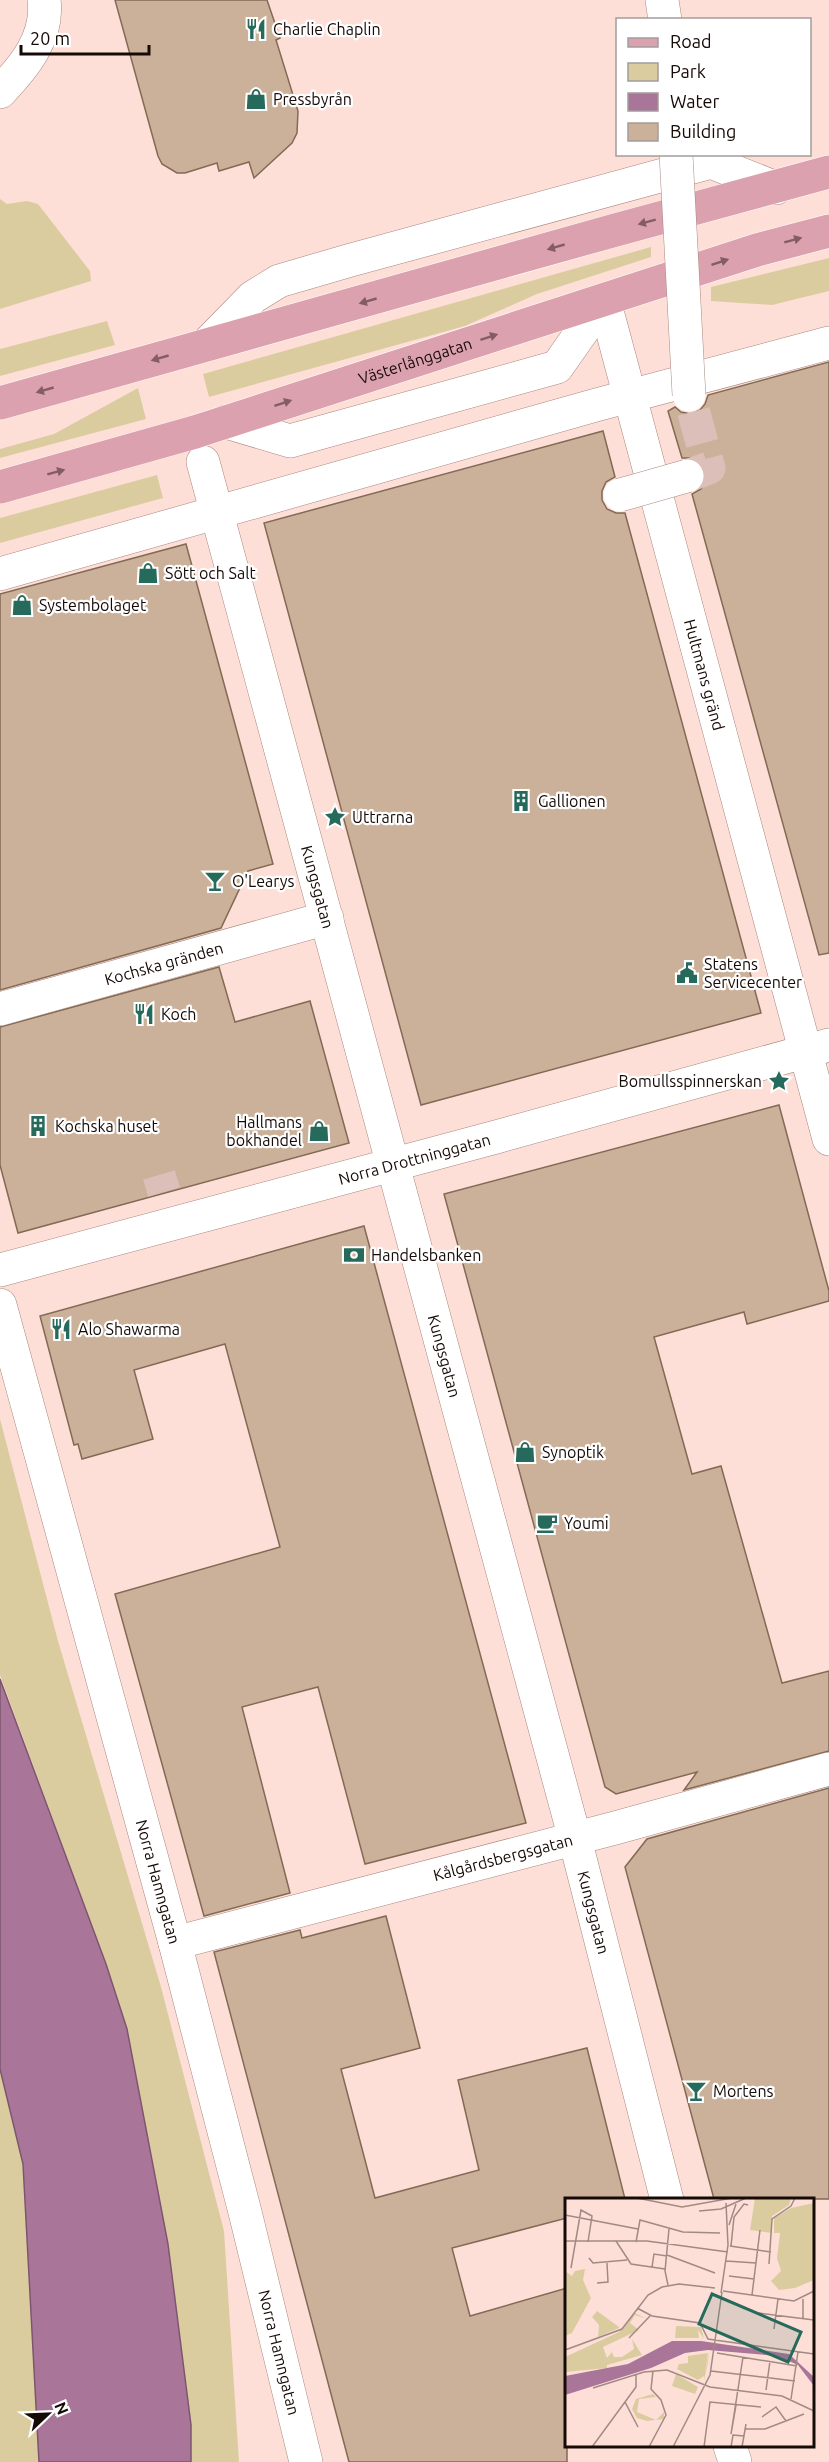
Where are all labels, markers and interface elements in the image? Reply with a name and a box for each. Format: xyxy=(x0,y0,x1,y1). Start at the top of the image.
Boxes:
restaurant icon: Charlie Chaplin xyxy=(244,17,268,41)
scale bar xyxy=(21,18,148,56)
legend xyxy=(616,18,811,156)
place label: Charlie Chaplin xyxy=(273,20,381,38)
text: 20 m xyxy=(30,28,70,48)
text: Road xyxy=(670,31,712,51)
text: Park xyxy=(670,61,706,81)
shop icon: Pressbyrån xyxy=(244,87,268,111)
place label: Pressbyrån xyxy=(273,90,352,108)
text: Water xyxy=(670,91,720,111)
text: Building xyxy=(670,121,736,141)
one-way arrow xyxy=(637,217,656,227)
one-way arrow xyxy=(784,235,802,245)
one-way arrow xyxy=(546,243,564,252)
one-way arrow xyxy=(711,257,729,266)
one-way arrow xyxy=(359,296,377,306)
one-way arrow xyxy=(480,332,498,341)
street label: Västerlånggatan xyxy=(356,334,474,387)
one-way arrow xyxy=(151,353,169,363)
one-way arrow xyxy=(36,386,54,395)
one-way arrow xyxy=(274,398,292,407)
one-way arrow xyxy=(47,466,65,476)
shop icon: Sött och Salt xyxy=(136,561,160,585)
place label: Sött och Salt xyxy=(165,564,256,582)
shop icon: Systembolaget xyxy=(10,593,34,617)
place label: Systembolaget xyxy=(39,596,147,614)
street label: Hultmans gränd xyxy=(681,617,728,732)
building icon: Gallionen xyxy=(509,789,533,813)
place label: Gallionen xyxy=(538,792,606,810)
place icon: Uttrarna xyxy=(323,805,347,829)
place label: Uttrarna xyxy=(352,808,413,826)
street label: Kungsgatan xyxy=(298,843,338,930)
bar icon: O'Learys xyxy=(203,869,227,893)
place label: O'Learys xyxy=(232,872,294,890)
street label: Kochska gränden xyxy=(102,938,225,989)
place label: Statens Servicecenter xyxy=(704,955,802,991)
public building icon: Statens Servicecenter xyxy=(675,961,699,985)
restaurant icon: Koch xyxy=(132,1002,156,1026)
place label: Koch xyxy=(161,1005,196,1023)
place icon: Bomullsspinnerskan xyxy=(767,1069,791,1093)
place label: Bomullsspinnerskan xyxy=(618,1072,762,1090)
place label: Hallmans bokhandel xyxy=(226,1113,302,1149)
building icon: Kochska huset xyxy=(26,1114,50,1138)
place label: Kochska huset xyxy=(55,1117,158,1135)
shop icon: Hallmans bokhandel xyxy=(307,1119,331,1143)
street label: Norra Drottninggatan xyxy=(336,1130,492,1188)
bank icon: Handelsbanken xyxy=(342,1243,366,1267)
place label: Handelsbanken xyxy=(371,1246,481,1264)
street label: Kungsgatan xyxy=(425,1312,464,1399)
restaurant icon: Alo Shawarma xyxy=(49,1317,73,1341)
place label: Alo Shawarma xyxy=(78,1320,180,1338)
shop icon: Synoptik xyxy=(513,1440,537,1464)
place label: Synoptik xyxy=(542,1443,604,1461)
cafe icon: Youmi xyxy=(535,1511,559,1535)
place label: Youmi xyxy=(564,1514,609,1532)
street label: Norra Hamngatan xyxy=(133,1817,184,1946)
street label: Kålgårdsbergsgatan xyxy=(431,1830,575,1884)
street label: Kungsgatan xyxy=(574,1869,613,1956)
bar icon: Mortens xyxy=(684,2079,708,2103)
place label: Mortens xyxy=(713,2082,774,2100)
inset map xyxy=(565,2198,814,2447)
street label: Norra Hamngatan xyxy=(255,2288,303,2417)
north arrow xyxy=(18,2384,78,2444)
text: N xyxy=(51,2399,72,2417)

